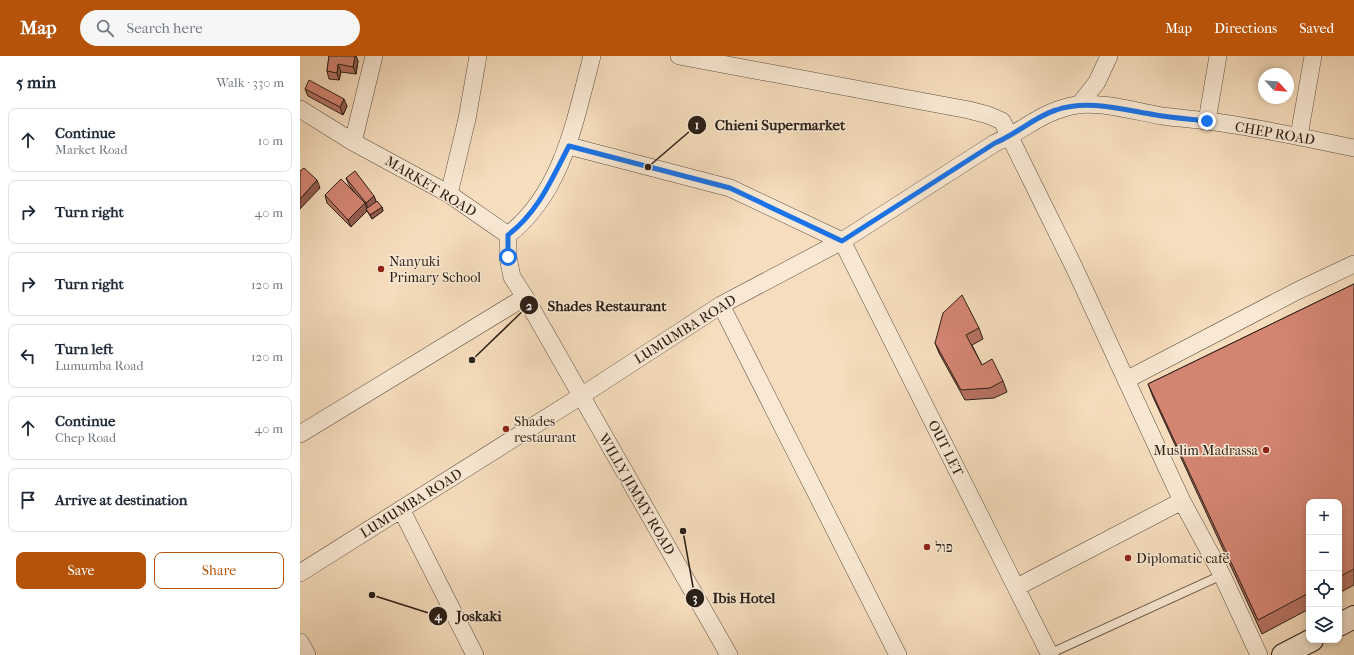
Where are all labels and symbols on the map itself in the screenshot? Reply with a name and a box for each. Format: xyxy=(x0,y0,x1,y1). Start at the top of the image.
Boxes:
north arrow xyxy=(1258,68,1294,104)
callout: Chieni Supermarket xyxy=(687,112,853,139)
route end xyxy=(1198,112,1216,130)
text: Chieni Supermarket xyxy=(715,116,846,134)
text: 1 xyxy=(695,118,699,132)
street label: CHEP ROAD xyxy=(1234,118,1316,149)
street label: MARKET ROAD xyxy=(382,152,480,221)
route start xyxy=(499,248,517,266)
place label: Nanyuki Primary School xyxy=(389,253,481,286)
marker: Nanyuki Primary School xyxy=(376,264,386,274)
street label: LUMUMBA ROAD xyxy=(631,291,740,368)
callout: Shades Restaurant xyxy=(519,292,674,319)
text: Shades Restaurant xyxy=(547,297,667,315)
text: 2 xyxy=(526,299,533,313)
place label: Shades restaurant xyxy=(514,413,577,446)
street label: OUT LET xyxy=(924,417,967,480)
marker: Shades restaurant xyxy=(501,424,511,434)
street label: WILLY JIMMY ROAD xyxy=(594,430,678,558)
place label: Muslim Madrassa xyxy=(1154,442,1259,459)
marker: Muslim Madrassa xyxy=(1261,445,1271,455)
street label: LUMUMBA ROAD xyxy=(357,465,466,542)
place label: פול xyxy=(935,539,953,556)
marker: פול xyxy=(922,542,932,552)
place label: Diplomatic café xyxy=(1136,550,1229,567)
marker: Diplomatic café xyxy=(1123,553,1133,563)
callout: Ibis Hotel xyxy=(685,585,784,612)
text: Ibis Hotel xyxy=(713,589,776,607)
text: 3 xyxy=(693,591,698,606)
callout: Joskaki xyxy=(428,602,510,629)
text: Joskaki xyxy=(454,607,502,625)
text: 4 xyxy=(433,609,442,624)

